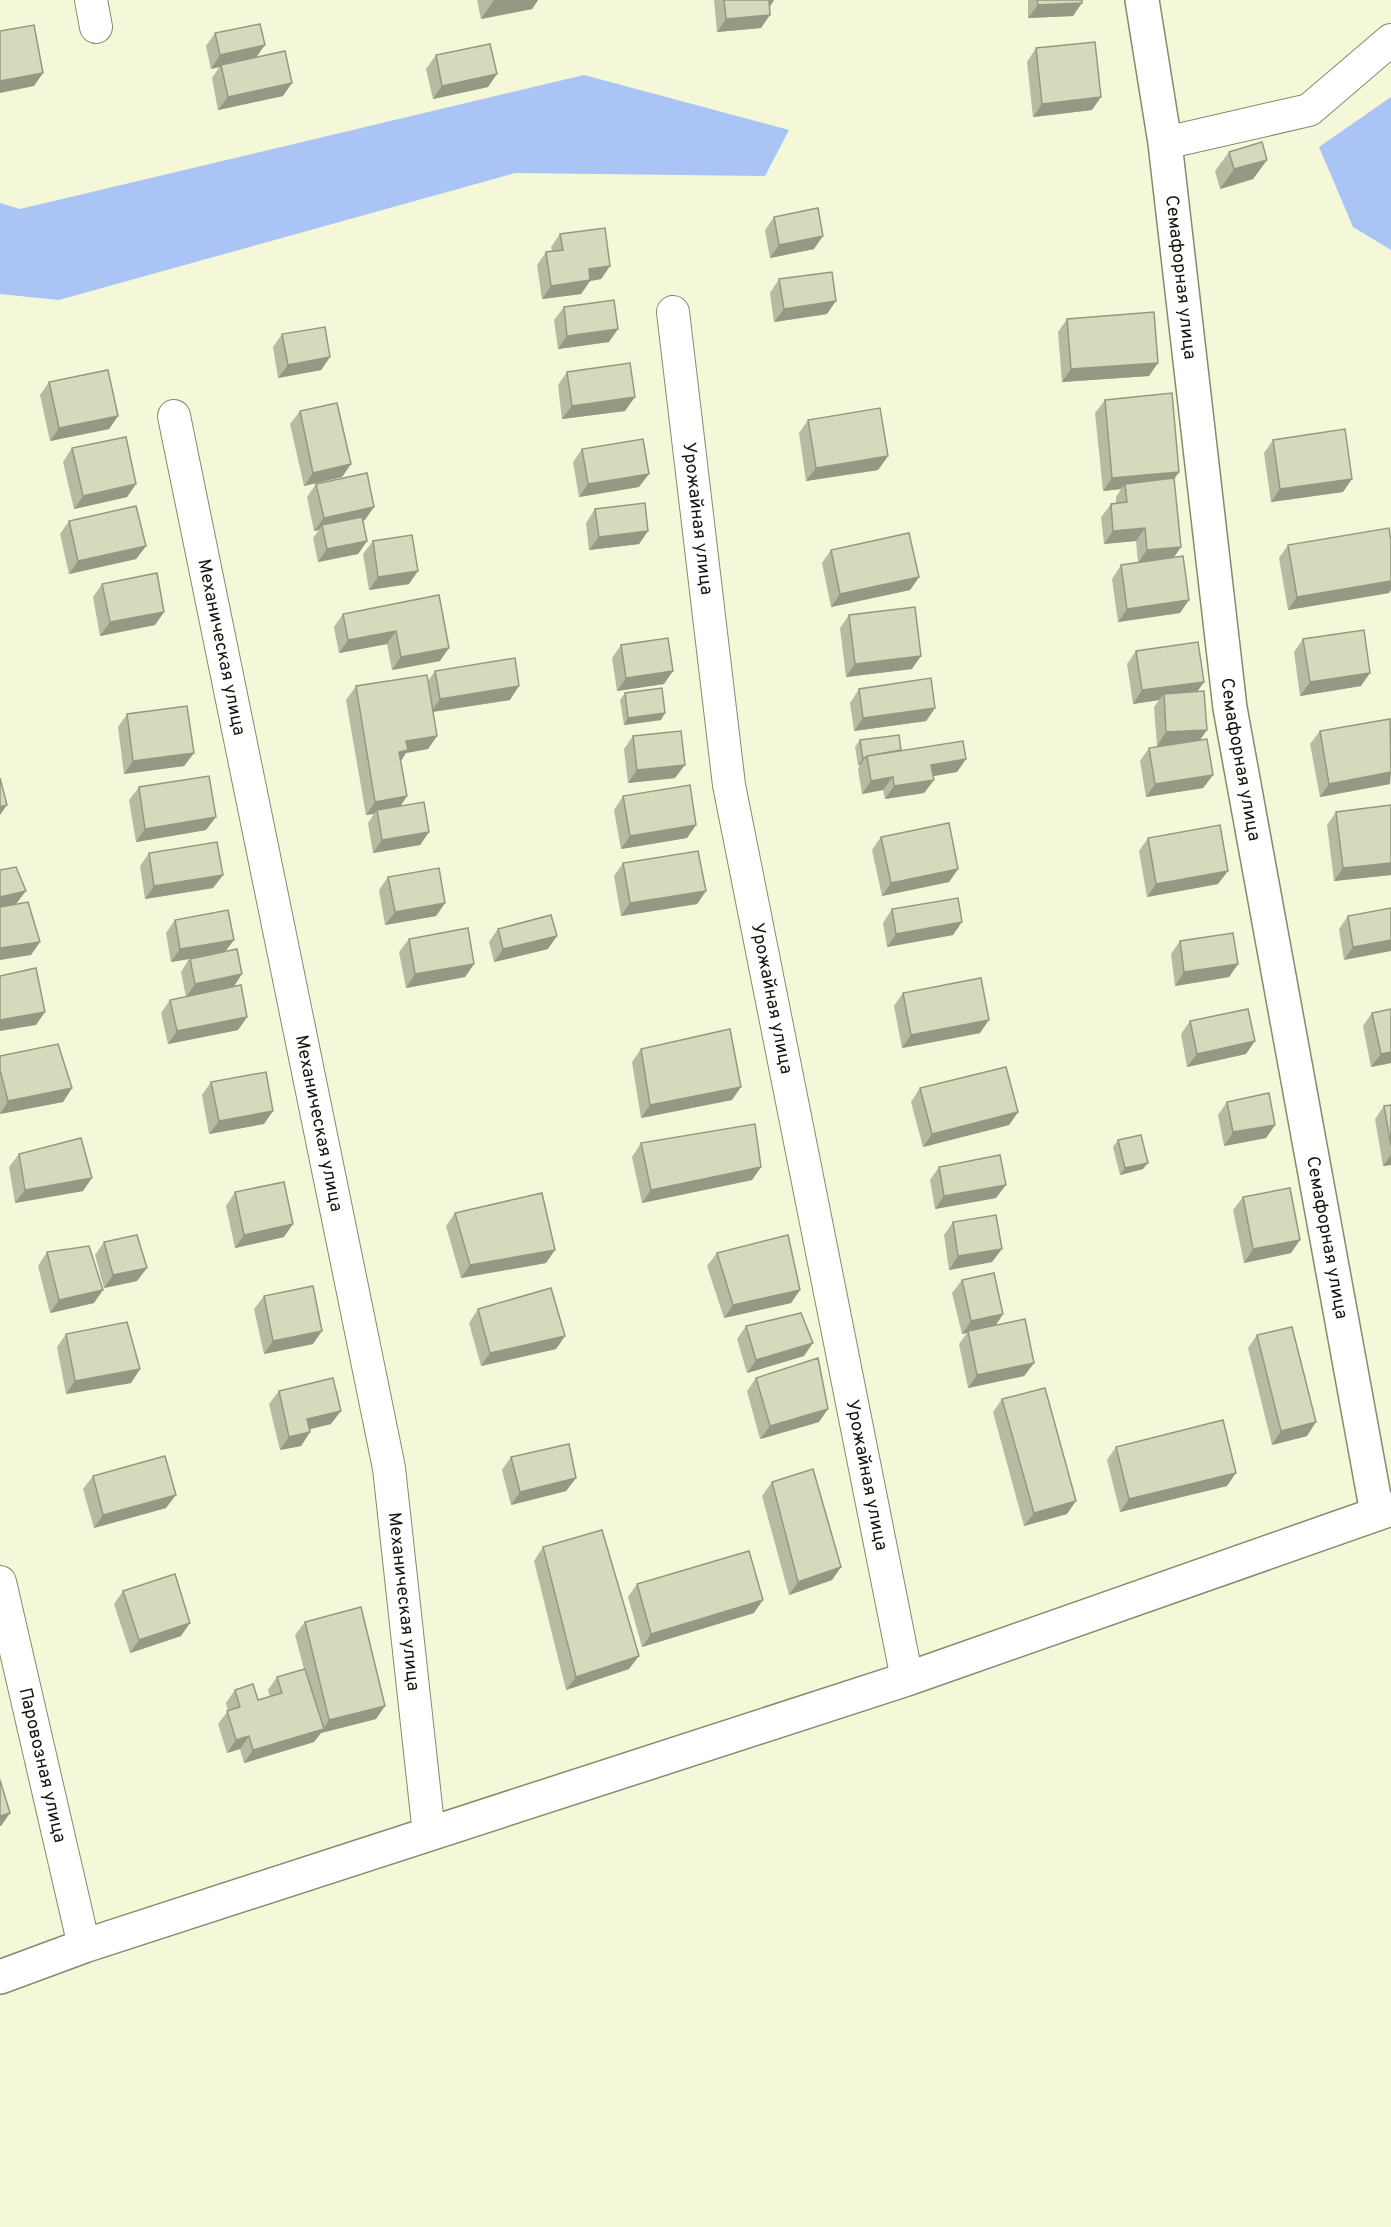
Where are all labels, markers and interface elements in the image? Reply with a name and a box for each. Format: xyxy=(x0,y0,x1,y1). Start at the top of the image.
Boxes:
street label: Семафорная улица xyxy=(1160,194,1201,361)
street label: Урожайная улица xyxy=(677,441,718,596)
street label: Механическая улица xyxy=(192,557,251,738)
street label: Семафорная улица xyxy=(1215,677,1266,843)
street label: Урожайная улица xyxy=(745,921,798,1076)
street label: Механическая улица xyxy=(289,1033,348,1214)
street label: Семафорная улица xyxy=(1301,1154,1353,1321)
street label: Урожайная улица xyxy=(840,1398,893,1553)
street label: Механическая улица xyxy=(382,1511,425,1692)
street label: Паровозная улица xyxy=(13,1685,71,1845)

